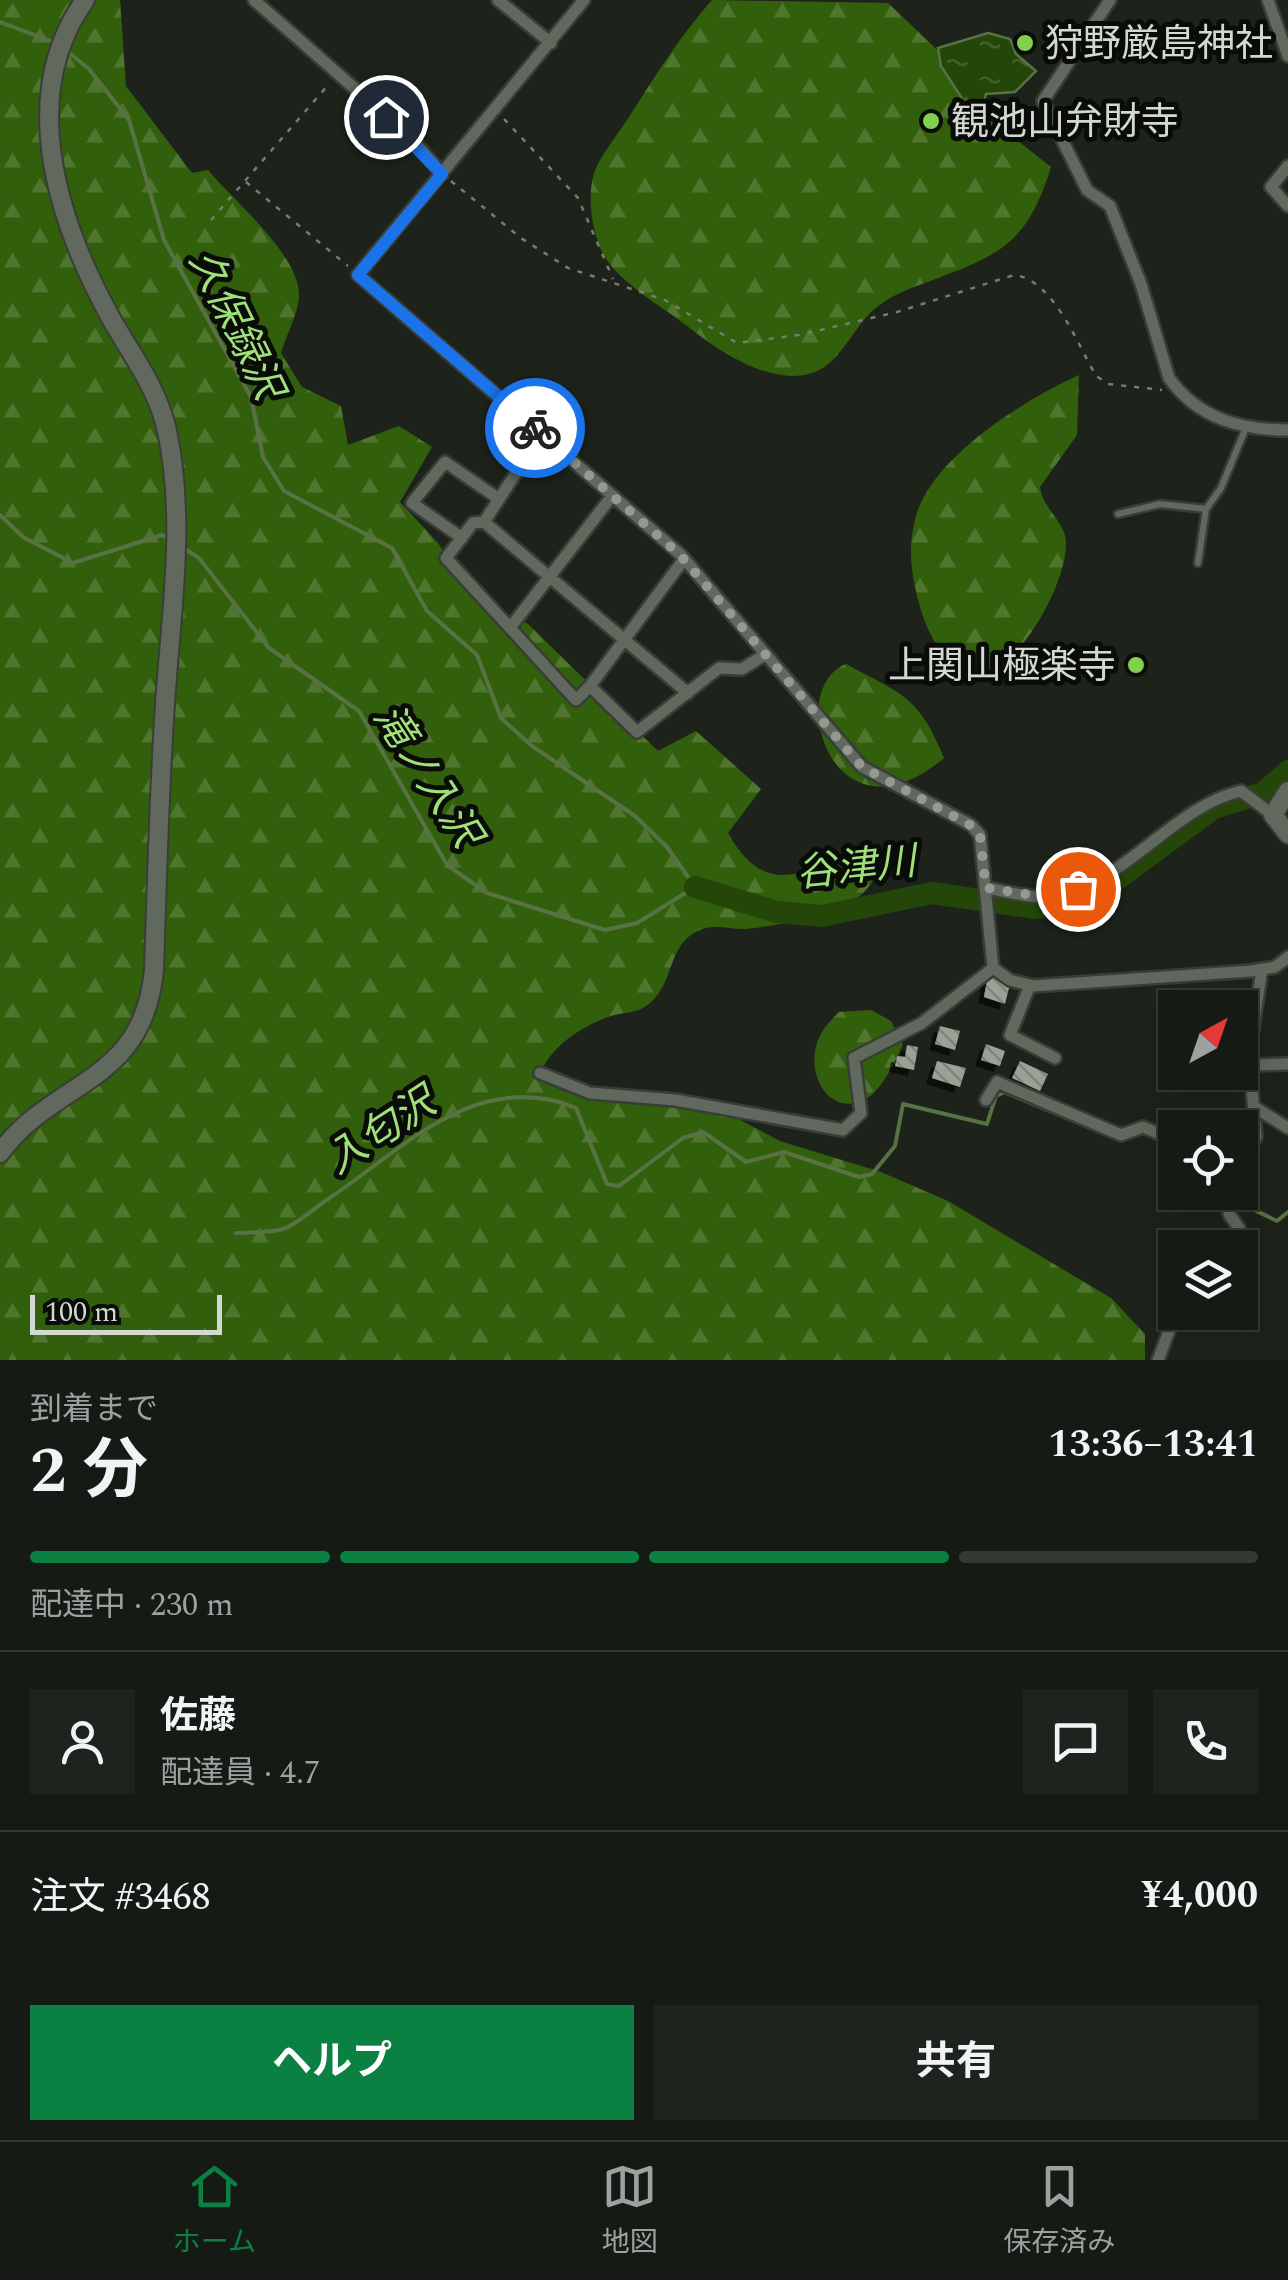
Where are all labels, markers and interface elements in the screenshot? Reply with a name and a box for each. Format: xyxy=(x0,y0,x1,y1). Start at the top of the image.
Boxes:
place label: 狩野厳島神社 xyxy=(1045,16,1273,74)
marker: 狩野厳島神社 xyxy=(1014,32,1036,54)
pin xyxy=(344,75,429,160)
icon: home xyxy=(359,90,414,145)
place label: 観池山弁財寺 xyxy=(951,94,1179,152)
marker: 観池山弁財寺 xyxy=(920,110,942,132)
water label: 久保録沢 xyxy=(172,240,299,415)
courier xyxy=(485,378,585,478)
icon: bike xyxy=(508,401,563,456)
place label: 上関山極楽寺 xyxy=(888,638,1116,696)
marker: 上関山極楽寺 xyxy=(1125,654,1147,676)
water label: 滝ノ入沢 xyxy=(357,693,498,864)
water label: 谷津川 xyxy=(793,831,923,905)
pin xyxy=(1036,847,1121,932)
icon: bag xyxy=(1051,862,1106,917)
north arrow xyxy=(1158,990,1258,1090)
map controls xyxy=(1158,990,1258,1330)
water label: 入匂沢 xyxy=(314,1071,452,1190)
button: locate xyxy=(1158,1110,1258,1210)
button: layers xyxy=(1158,1230,1258,1330)
scale bar xyxy=(30,1290,222,1334)
text: 100 m xyxy=(45,1291,118,1334)
text: 到着まで xyxy=(30,1385,158,1434)
text: 13:36–13:41 xyxy=(1048,1416,1258,1474)
text: 2 分 xyxy=(30,1422,148,1521)
text: 配達中 · 230 m xyxy=(30,1581,234,1630)
text: 佐藤 xyxy=(160,1688,236,1746)
button: person xyxy=(30,1689,135,1794)
button: chat xyxy=(1023,1689,1128,1794)
button: phone xyxy=(1153,1689,1258,1794)
text: 配達員 · 4.7 xyxy=(160,1749,320,1798)
text: ¥4,000 xyxy=(1141,1867,1258,1925)
text: 注文 #3468 xyxy=(30,1869,211,1927)
button: ヘルプ xyxy=(30,2005,634,2120)
button: 共有 xyxy=(654,2005,1258,2120)
tab: ホーム xyxy=(173,2159,256,2264)
tab: 地図 xyxy=(602,2159,658,2264)
tab: 保存済み xyxy=(1003,2159,1115,2264)

